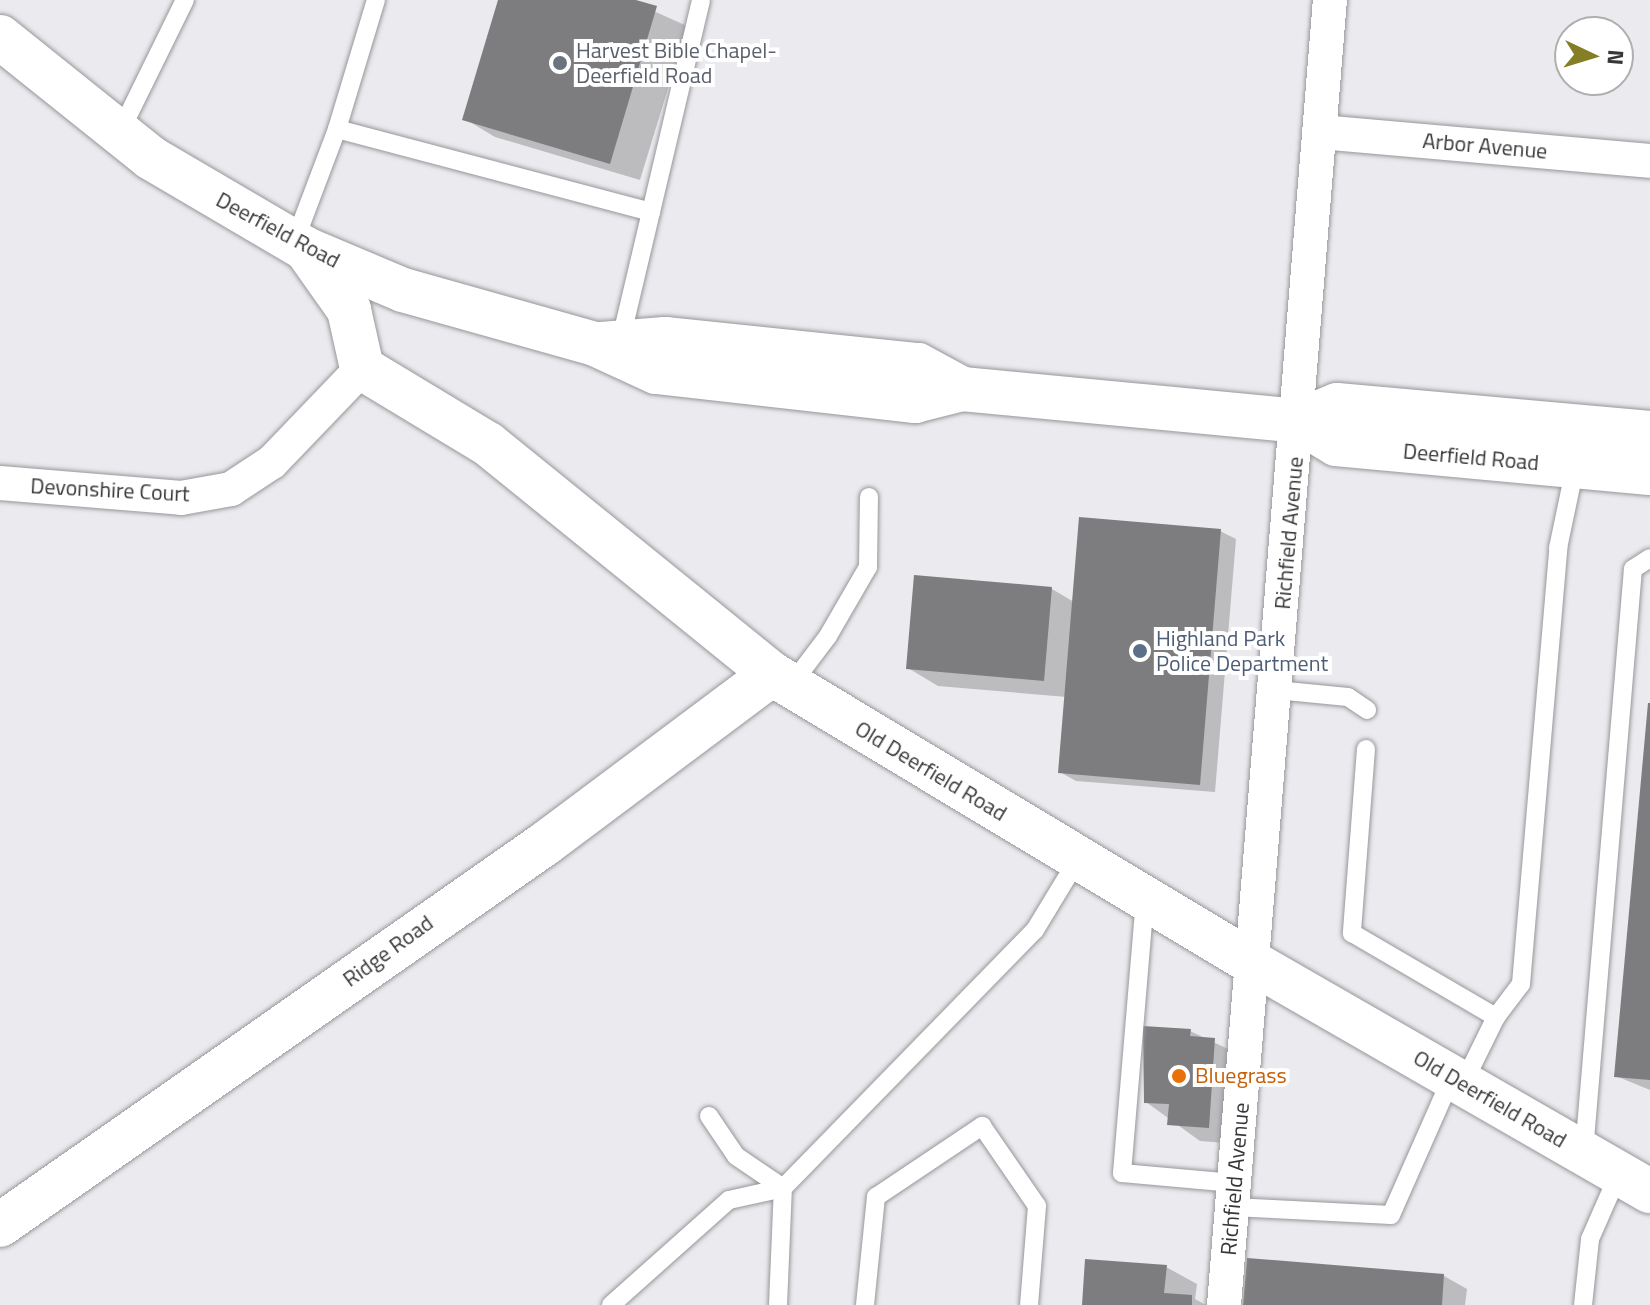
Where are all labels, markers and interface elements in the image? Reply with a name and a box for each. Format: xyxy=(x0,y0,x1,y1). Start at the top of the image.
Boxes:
north arrow xyxy=(1554,16,1634,96)
place label: Harvest Bible Chapel- Deerfield Road xyxy=(576,37,777,88)
text: N xyxy=(1598,49,1633,66)
marker: Harvest Bible Chapel- Deerfield Road xyxy=(551,54,569,72)
street label: Arbor Avenue xyxy=(1421,127,1549,165)
street label: Deerfield Road xyxy=(212,186,344,274)
street label: Deerfield Road xyxy=(1402,438,1540,476)
street label: Richfield Avenue xyxy=(1269,455,1309,611)
street label: Devonshire Court xyxy=(30,473,190,507)
place label: Highland Park Police Department xyxy=(1156,625,1328,676)
marker: Highland Park Police Department xyxy=(1131,642,1149,660)
street label: Old Deerfield Road xyxy=(850,715,1012,827)
street label: Ridge Road xyxy=(338,909,438,993)
street label: Old Deerfield Road xyxy=(1409,1044,1571,1154)
place label: Bluegrass xyxy=(1195,1063,1287,1089)
marker: Bluegrass xyxy=(1170,1067,1188,1085)
street label: Richfield Avenue xyxy=(1215,1101,1255,1257)

